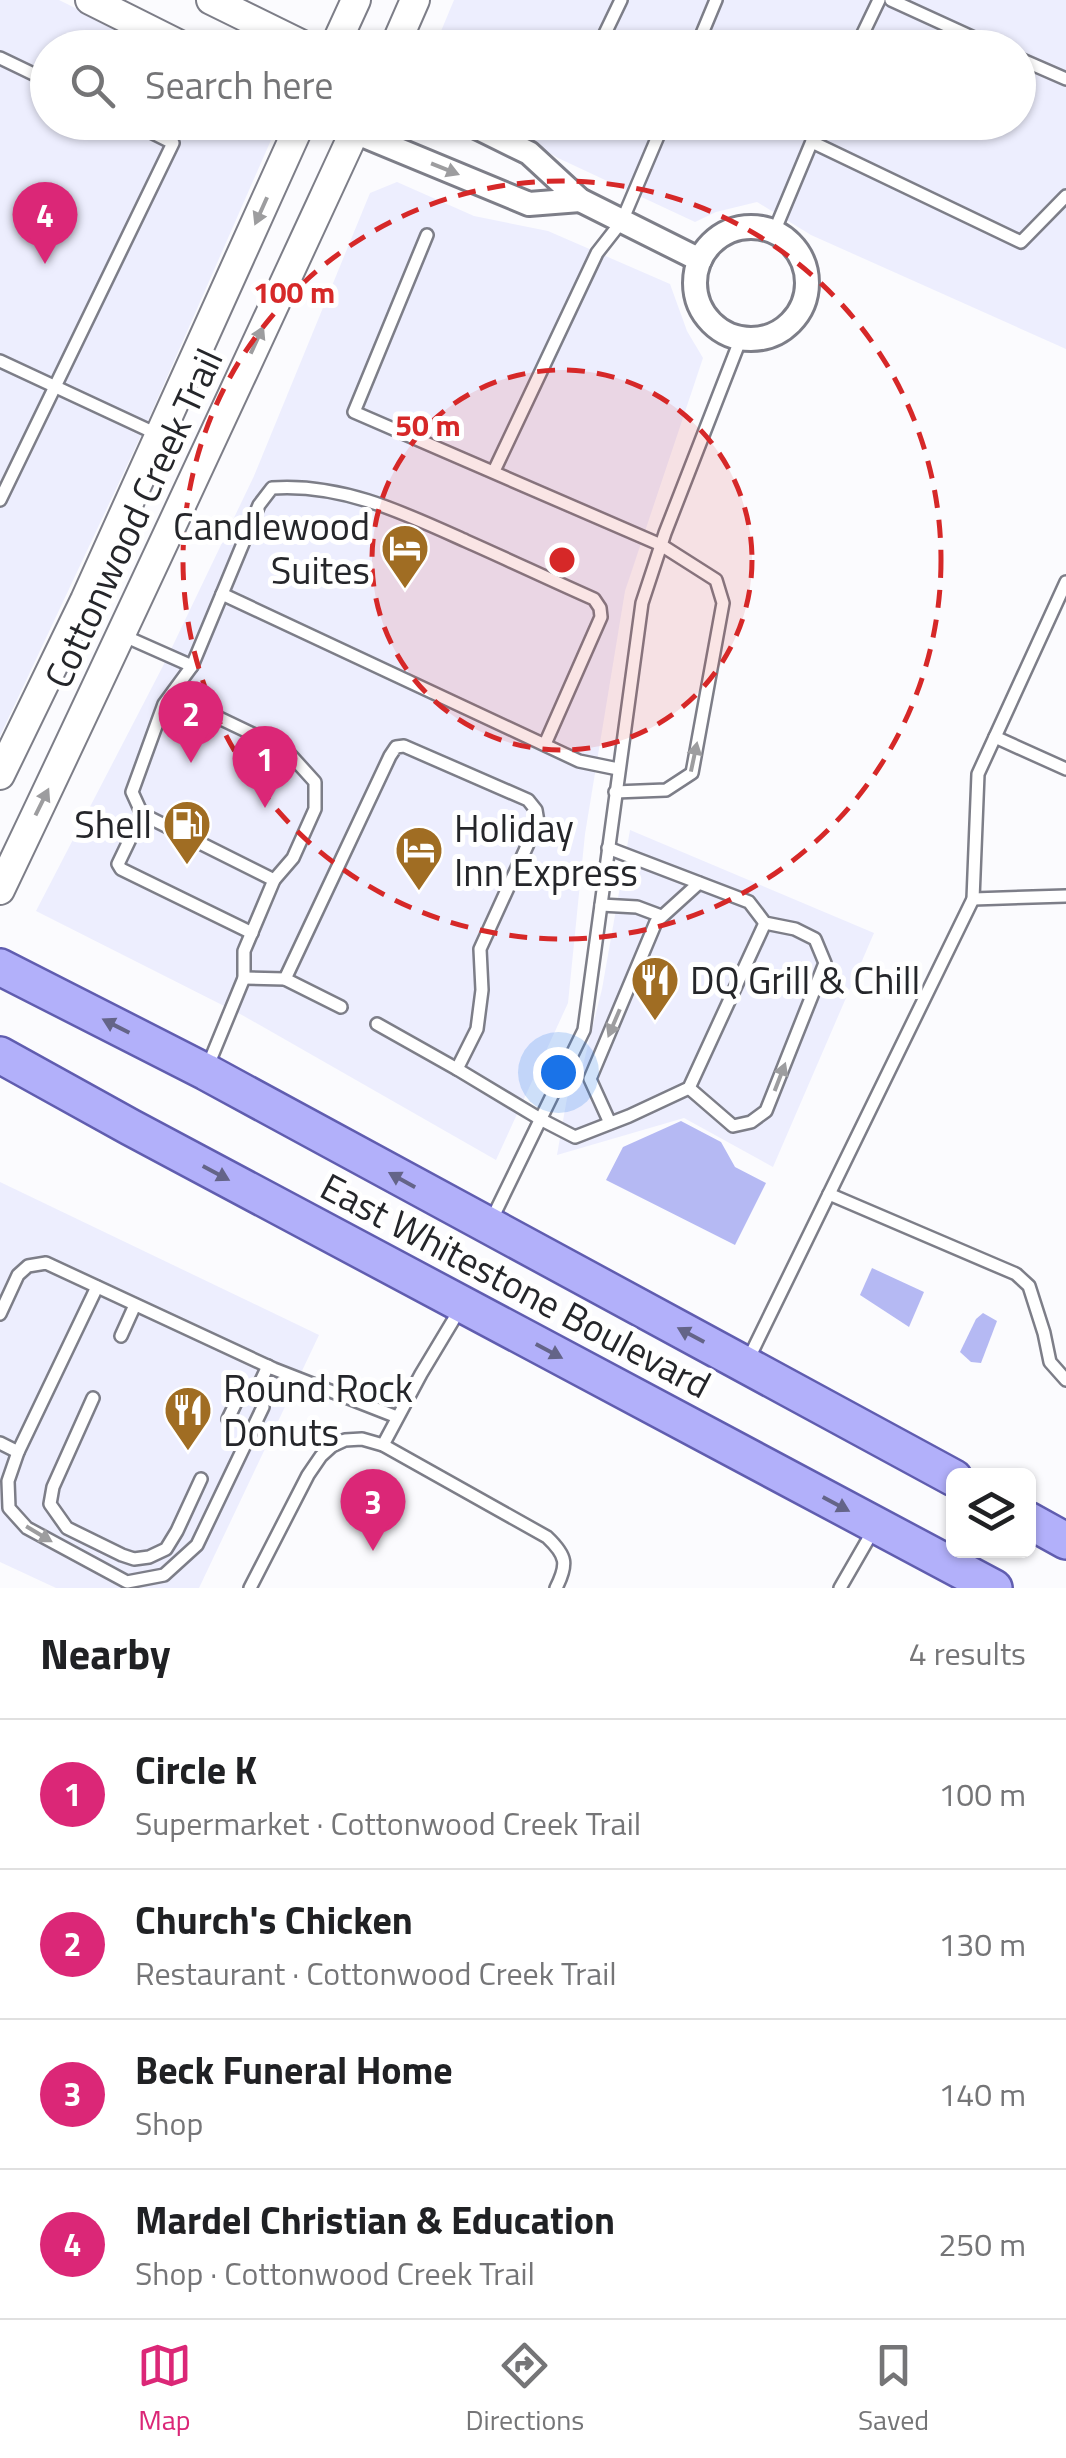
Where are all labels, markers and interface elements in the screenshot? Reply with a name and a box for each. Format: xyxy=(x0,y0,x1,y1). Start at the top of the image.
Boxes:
search box xyxy=(30,30,1036,140)
text: Search here xyxy=(145,56,333,114)
icon: search xyxy=(65,58,120,113)
one-way arrow xyxy=(430,161,460,177)
pin: 4 xyxy=(12,182,78,264)
one-way arrow xyxy=(252,197,269,226)
text: 100 m xyxy=(253,269,335,315)
one-way arrow xyxy=(249,325,266,354)
street label: Cottonwood Creek Trail xyxy=(29,339,237,697)
text: 50 m xyxy=(395,402,461,448)
place label: Candlewood Suites xyxy=(173,497,370,599)
hotel icon: Candlewood Suites xyxy=(379,522,431,590)
centre of rings xyxy=(544,542,580,578)
pin: 2 xyxy=(158,680,224,763)
pin: 1 xyxy=(232,726,298,808)
one-way arrow xyxy=(687,741,702,772)
one-way arrow xyxy=(34,788,51,817)
place label: Shell xyxy=(74,795,152,853)
fuel station icon: Shell xyxy=(161,798,213,866)
place label: Holiday Inn Express xyxy=(454,799,638,901)
hotel icon: Holiday Inn Express xyxy=(393,824,445,892)
place label: DQ Grill & Chill xyxy=(690,951,920,1009)
restaurant icon: DQ Grill & Chill xyxy=(629,954,681,1022)
one-way arrow xyxy=(606,1008,622,1038)
one-way arrow xyxy=(101,1018,130,1035)
your location xyxy=(533,1047,584,1098)
one-way arrow xyxy=(773,1062,788,1092)
street label: East Whitestone Boulevard xyxy=(311,1157,721,1413)
one-way arrow xyxy=(202,1164,231,1181)
one-way arrow xyxy=(388,1171,417,1188)
one-way arrow xyxy=(677,1327,706,1344)
one-way arrow xyxy=(535,1341,563,1359)
place label: Round Rock Donuts xyxy=(223,1359,413,1461)
restaurant icon: Round Rock Donuts xyxy=(162,1384,214,1452)
pin: 3 xyxy=(340,1468,406,1551)
map controls xyxy=(946,1468,1036,1558)
button: layers xyxy=(946,1468,1036,1558)
one-way arrow xyxy=(821,1495,850,1512)
one-way arrow xyxy=(25,1525,53,1542)
text: Nearby xyxy=(40,1621,171,1685)
text: 4 results xyxy=(909,1629,1026,1677)
text: Circle K xyxy=(135,1741,257,1799)
text: 1 xyxy=(64,1770,81,1818)
text: 100 m xyxy=(938,1770,1026,1818)
text: Supermarket · Cottonwood Creek Trail xyxy=(135,1799,641,1847)
text: Church's Chicken xyxy=(135,1891,413,1949)
text: 2 xyxy=(64,1920,81,1968)
text: 130 m xyxy=(938,1920,1026,1968)
text: Restaurant · Cottonwood Creek Trail xyxy=(135,1949,617,1997)
text: Beck Funeral Home xyxy=(135,2041,453,2099)
text: 3 xyxy=(64,2070,81,2118)
text: 140 m xyxy=(938,2070,1026,2118)
text: Shop xyxy=(135,2099,203,2147)
text: Mardel Christian & Education xyxy=(135,2191,615,2249)
text: 4 xyxy=(64,2220,81,2268)
text: 250 m xyxy=(938,2220,1026,2268)
text: Shop · Cottonwood Creek Trail xyxy=(135,2249,535,2297)
tab: Map xyxy=(137,2338,192,2441)
tab: Directions xyxy=(466,2338,584,2441)
tab: Saved xyxy=(858,2338,929,2441)

